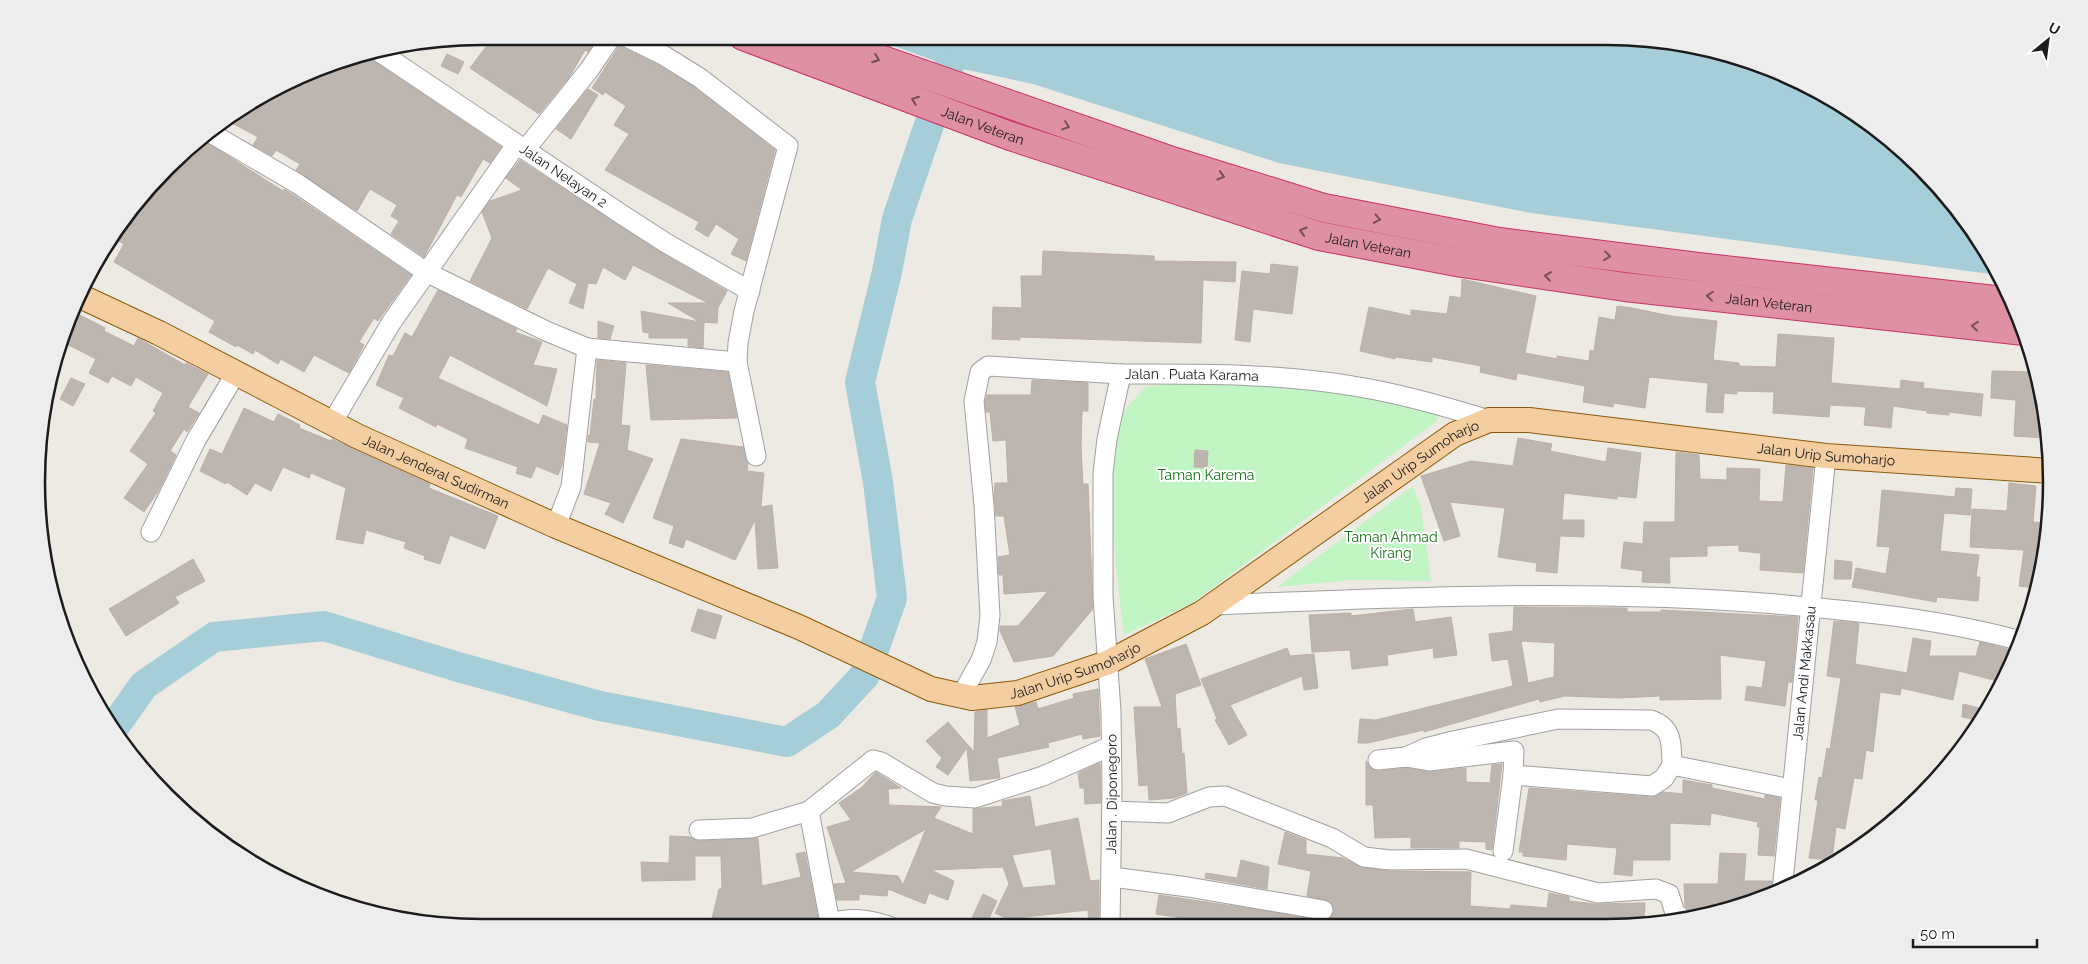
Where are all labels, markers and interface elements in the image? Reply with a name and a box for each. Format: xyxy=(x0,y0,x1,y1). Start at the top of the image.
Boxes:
north arrow xyxy=(2023,15,2073,65)
text: U xyxy=(2046,19,2063,38)
one-way arrow xyxy=(871,53,880,63)
one-way arrow xyxy=(912,96,920,106)
street label: Jalan Veteran xyxy=(939,103,1026,148)
one-way arrow xyxy=(1062,120,1070,130)
street label: Jalan Nelayan 2 xyxy=(517,141,610,211)
one-way arrow xyxy=(1216,171,1224,181)
one-way arrow xyxy=(1373,213,1382,223)
one-way arrow xyxy=(1299,227,1307,237)
street label: Jalan Veteran xyxy=(1324,229,1413,261)
one-way arrow xyxy=(1603,250,1611,261)
one-way arrow xyxy=(1544,271,1553,281)
street label: Jalan Veteran xyxy=(1725,290,1813,316)
one-way arrow xyxy=(1705,291,1713,302)
one-way arrow xyxy=(1971,321,1979,332)
street label: Jalan . Puata Karama xyxy=(1125,366,1259,384)
street label: Jalan Urip Sumoharjo xyxy=(1358,417,1481,506)
street label: Jalan Jenderal Sudirman xyxy=(360,432,512,512)
street label: Jalan Urip Sumoharjo xyxy=(1756,440,1896,469)
park label: Taman Karema xyxy=(1158,467,1254,483)
park label: Taman Ahmad Kirang xyxy=(1344,529,1438,561)
street label: Jalan Andi Makkasau xyxy=(1789,605,1819,741)
street label: Jalan Urip Sumoharjo xyxy=(1009,639,1143,702)
street label: Jalan . Diponegoro xyxy=(1103,734,1120,854)
scale bar xyxy=(1913,916,2037,948)
text: 50 m xyxy=(1920,925,1955,943)

